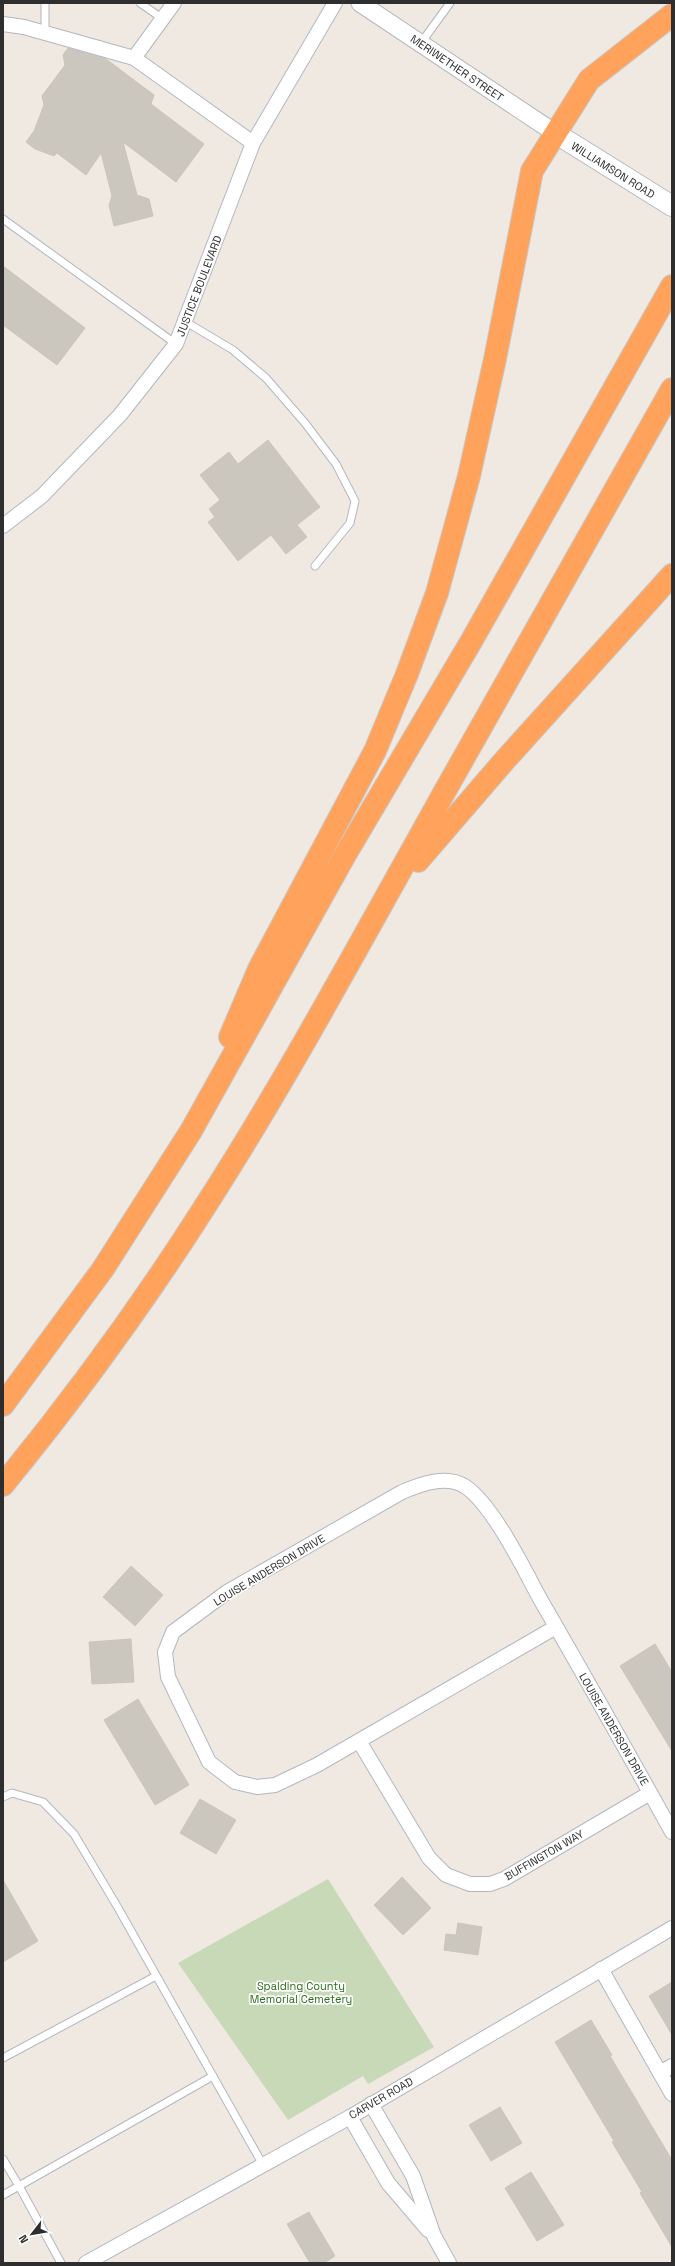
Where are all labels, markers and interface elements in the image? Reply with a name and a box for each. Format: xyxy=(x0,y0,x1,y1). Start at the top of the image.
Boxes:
street label: MERIWETHER STREET xyxy=(408,32,507,105)
street label: WILLIAMSON ROAD xyxy=(569,139,657,201)
street label: JUSTICE BOULEVARD xyxy=(173,234,225,338)
street label: LOUISE ANDERSON DRIVE xyxy=(211,1531,327,1609)
street label: LOUISE ANDERSON DRIVE xyxy=(576,1670,652,1788)
street label: BUFFINGTON WAY xyxy=(502,1827,586,1883)
park label: Spalding County Memorial Cemetery xyxy=(250,1979,352,2006)
street label: CARVER ROAD xyxy=(346,2074,416,2122)
north arrow xyxy=(12,2214,52,2254)
text: N xyxy=(16,2232,31,2246)

